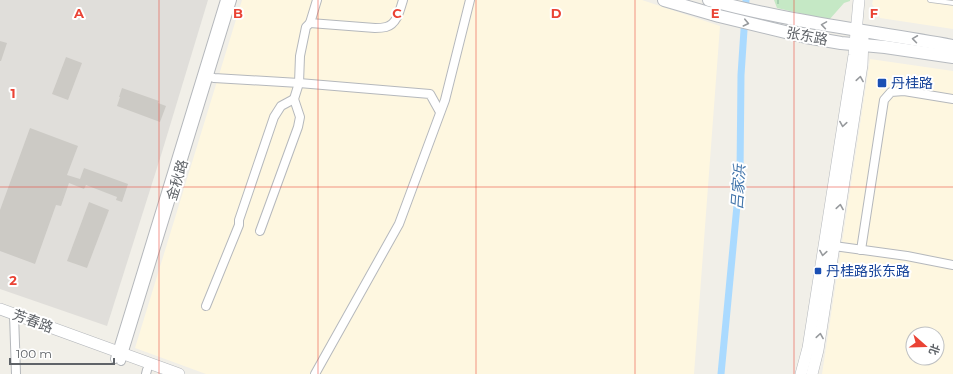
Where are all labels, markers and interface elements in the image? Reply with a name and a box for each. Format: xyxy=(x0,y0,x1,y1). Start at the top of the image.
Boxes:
text: A xyxy=(73,5,85,21)
text: B xyxy=(233,5,243,21)
text: C xyxy=(392,5,402,21)
text: D xyxy=(551,5,562,21)
text: E xyxy=(711,5,720,21)
text: F xyxy=(870,5,878,21)
one-way arrow xyxy=(742,18,749,26)
one-way arrow xyxy=(821,21,827,30)
street label: 张东路 xyxy=(785,23,829,49)
one-way arrow xyxy=(912,35,918,44)
place label: 丹桂路 xyxy=(891,74,933,92)
one-way arrow xyxy=(855,76,864,82)
marker: 丹桂路 xyxy=(876,77,888,89)
text: 1 xyxy=(10,85,16,101)
one-way arrow xyxy=(839,121,848,127)
street label: 金秋路 xyxy=(162,157,192,203)
water label: 吕家浜 xyxy=(727,162,749,210)
one-way arrow xyxy=(835,204,844,211)
one-way arrow xyxy=(819,250,828,256)
place label: 丹桂路张东路 xyxy=(826,262,910,280)
marker: 丹桂路张东路 xyxy=(813,266,823,276)
text: 2 xyxy=(9,272,17,288)
street label: 芳春路 xyxy=(10,305,56,337)
north arrow xyxy=(905,326,945,366)
one-way arrow xyxy=(815,333,824,339)
scale bar xyxy=(10,340,114,366)
text: 北 xyxy=(926,342,943,357)
text: 100 m xyxy=(16,346,52,361)

